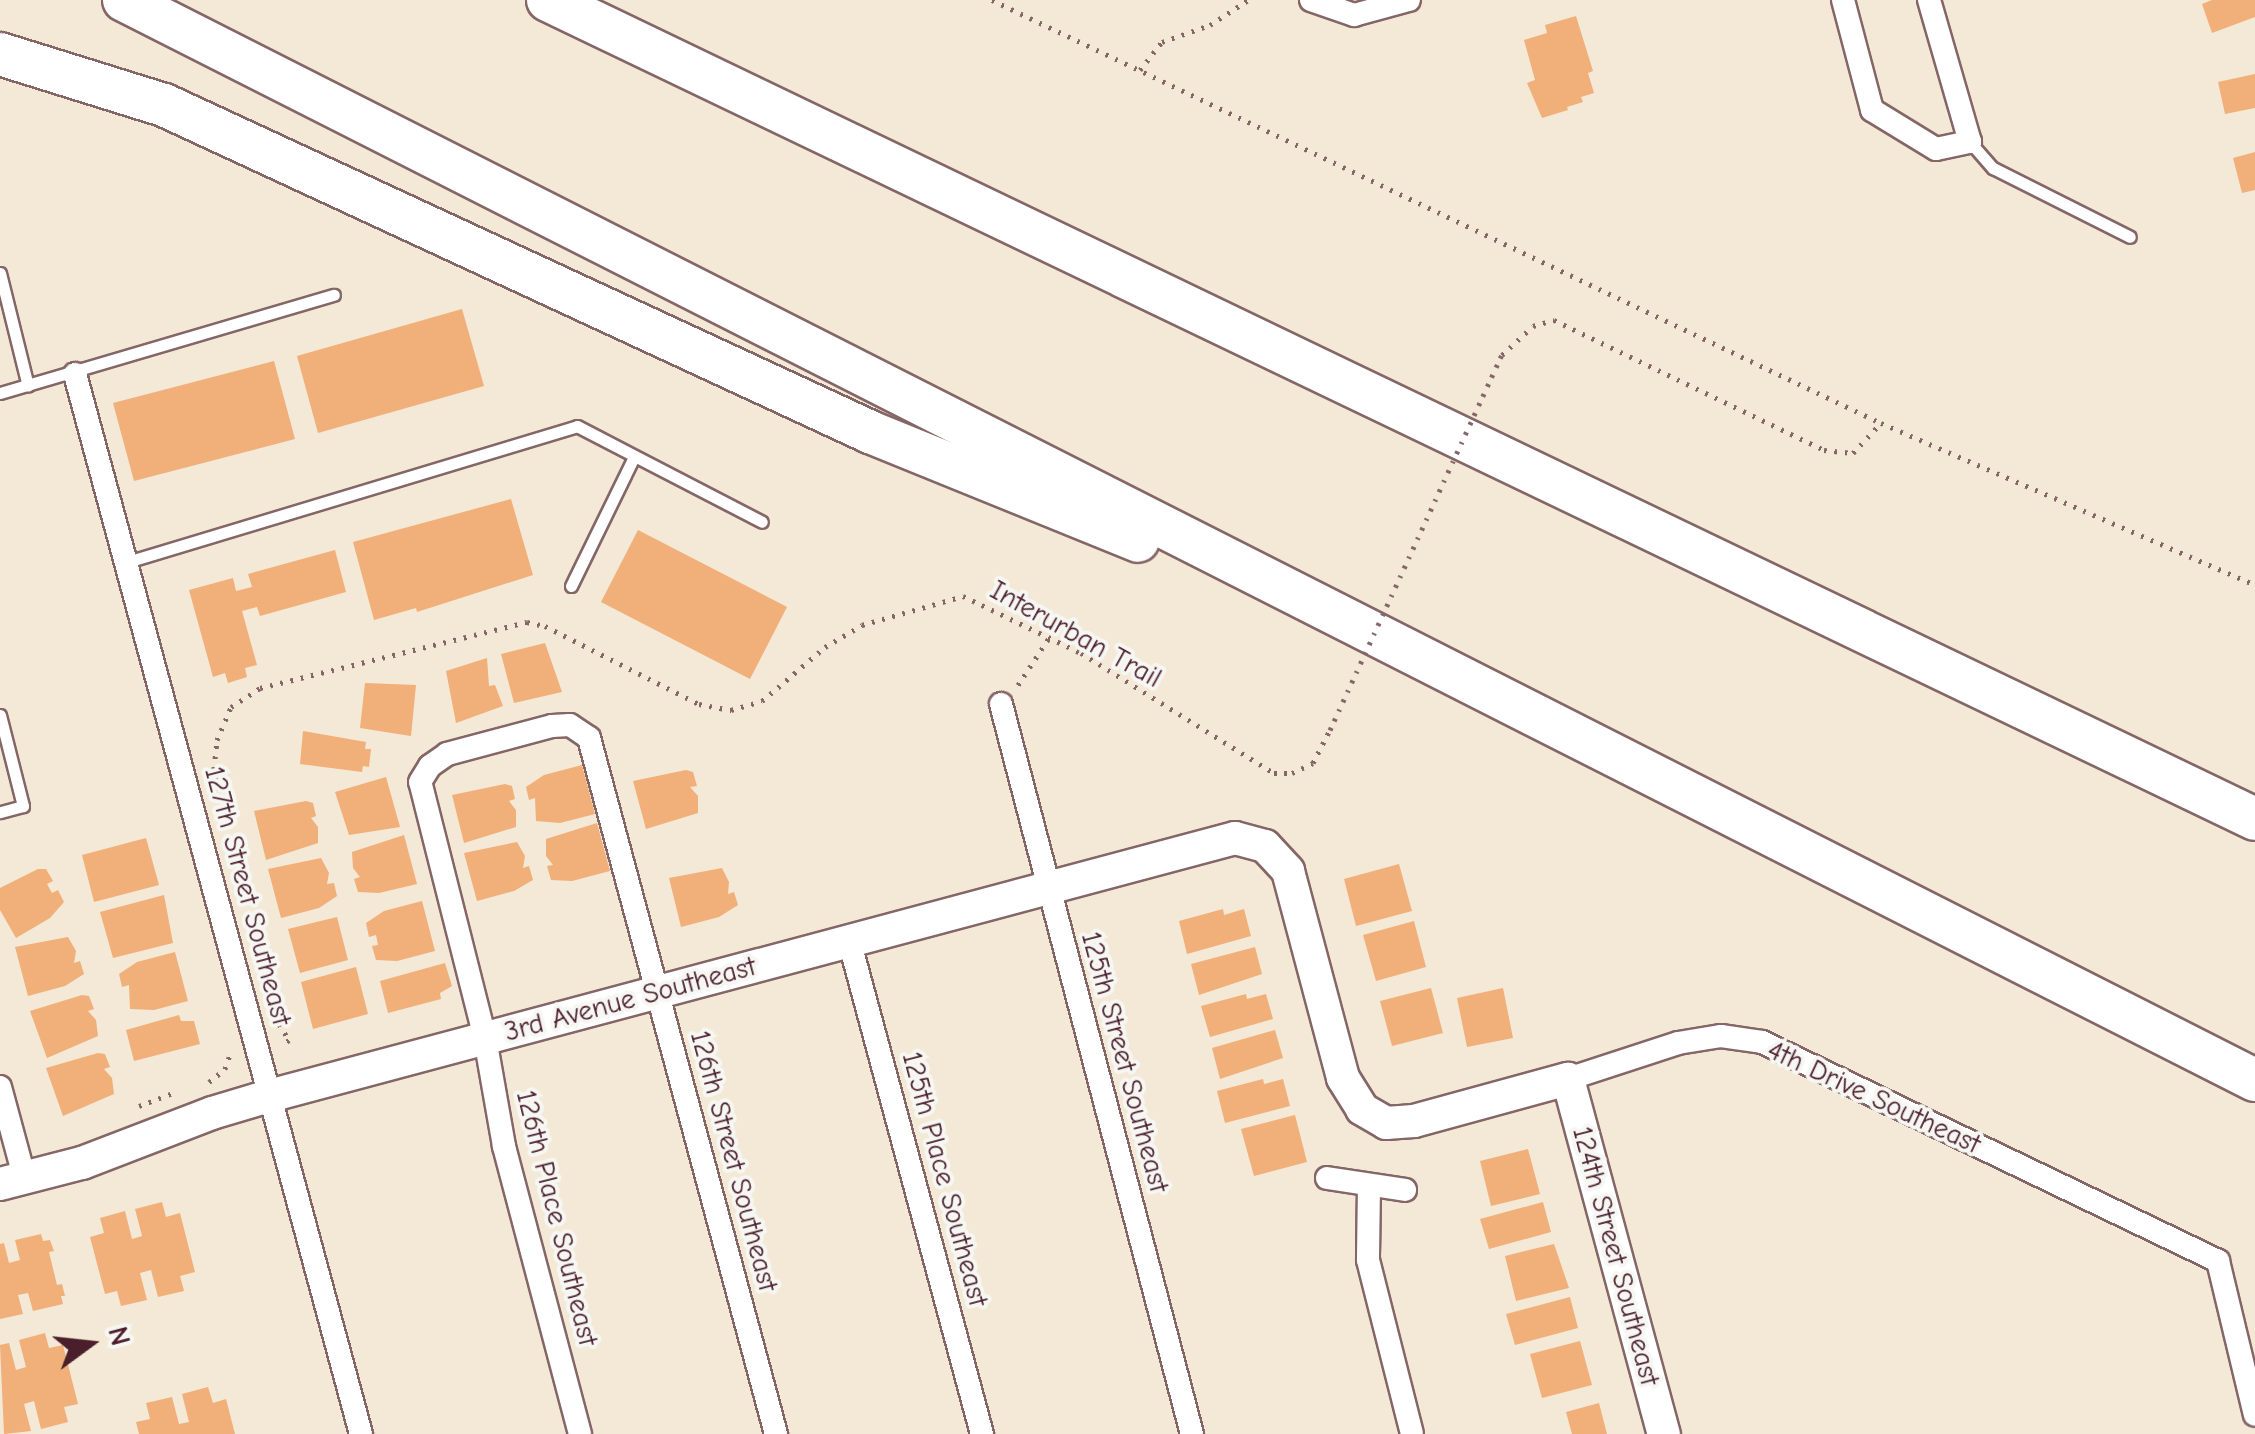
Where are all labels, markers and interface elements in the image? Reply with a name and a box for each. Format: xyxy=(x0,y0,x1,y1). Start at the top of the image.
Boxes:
street label: Interurban Trail xyxy=(984,573,1168,695)
street label: 127th Street Southeast xyxy=(197,763,299,1029)
street label: 125th Street Southeast xyxy=(1074,928,1176,1196)
street label: 3rd Avenue Southeast xyxy=(501,949,759,1049)
street label: 126th Street Southeast xyxy=(683,1027,785,1295)
street label: 4th Drive Southeast xyxy=(1762,1033,1986,1161)
street label: 125th Place Southeast xyxy=(895,1048,995,1310)
street label: 126th Place Southeast xyxy=(509,1087,605,1349)
street label: 124th Street Southeast xyxy=(1565,1123,1667,1389)
north arrow xyxy=(40,1294,140,1394)
text: N xyxy=(101,1323,137,1349)

